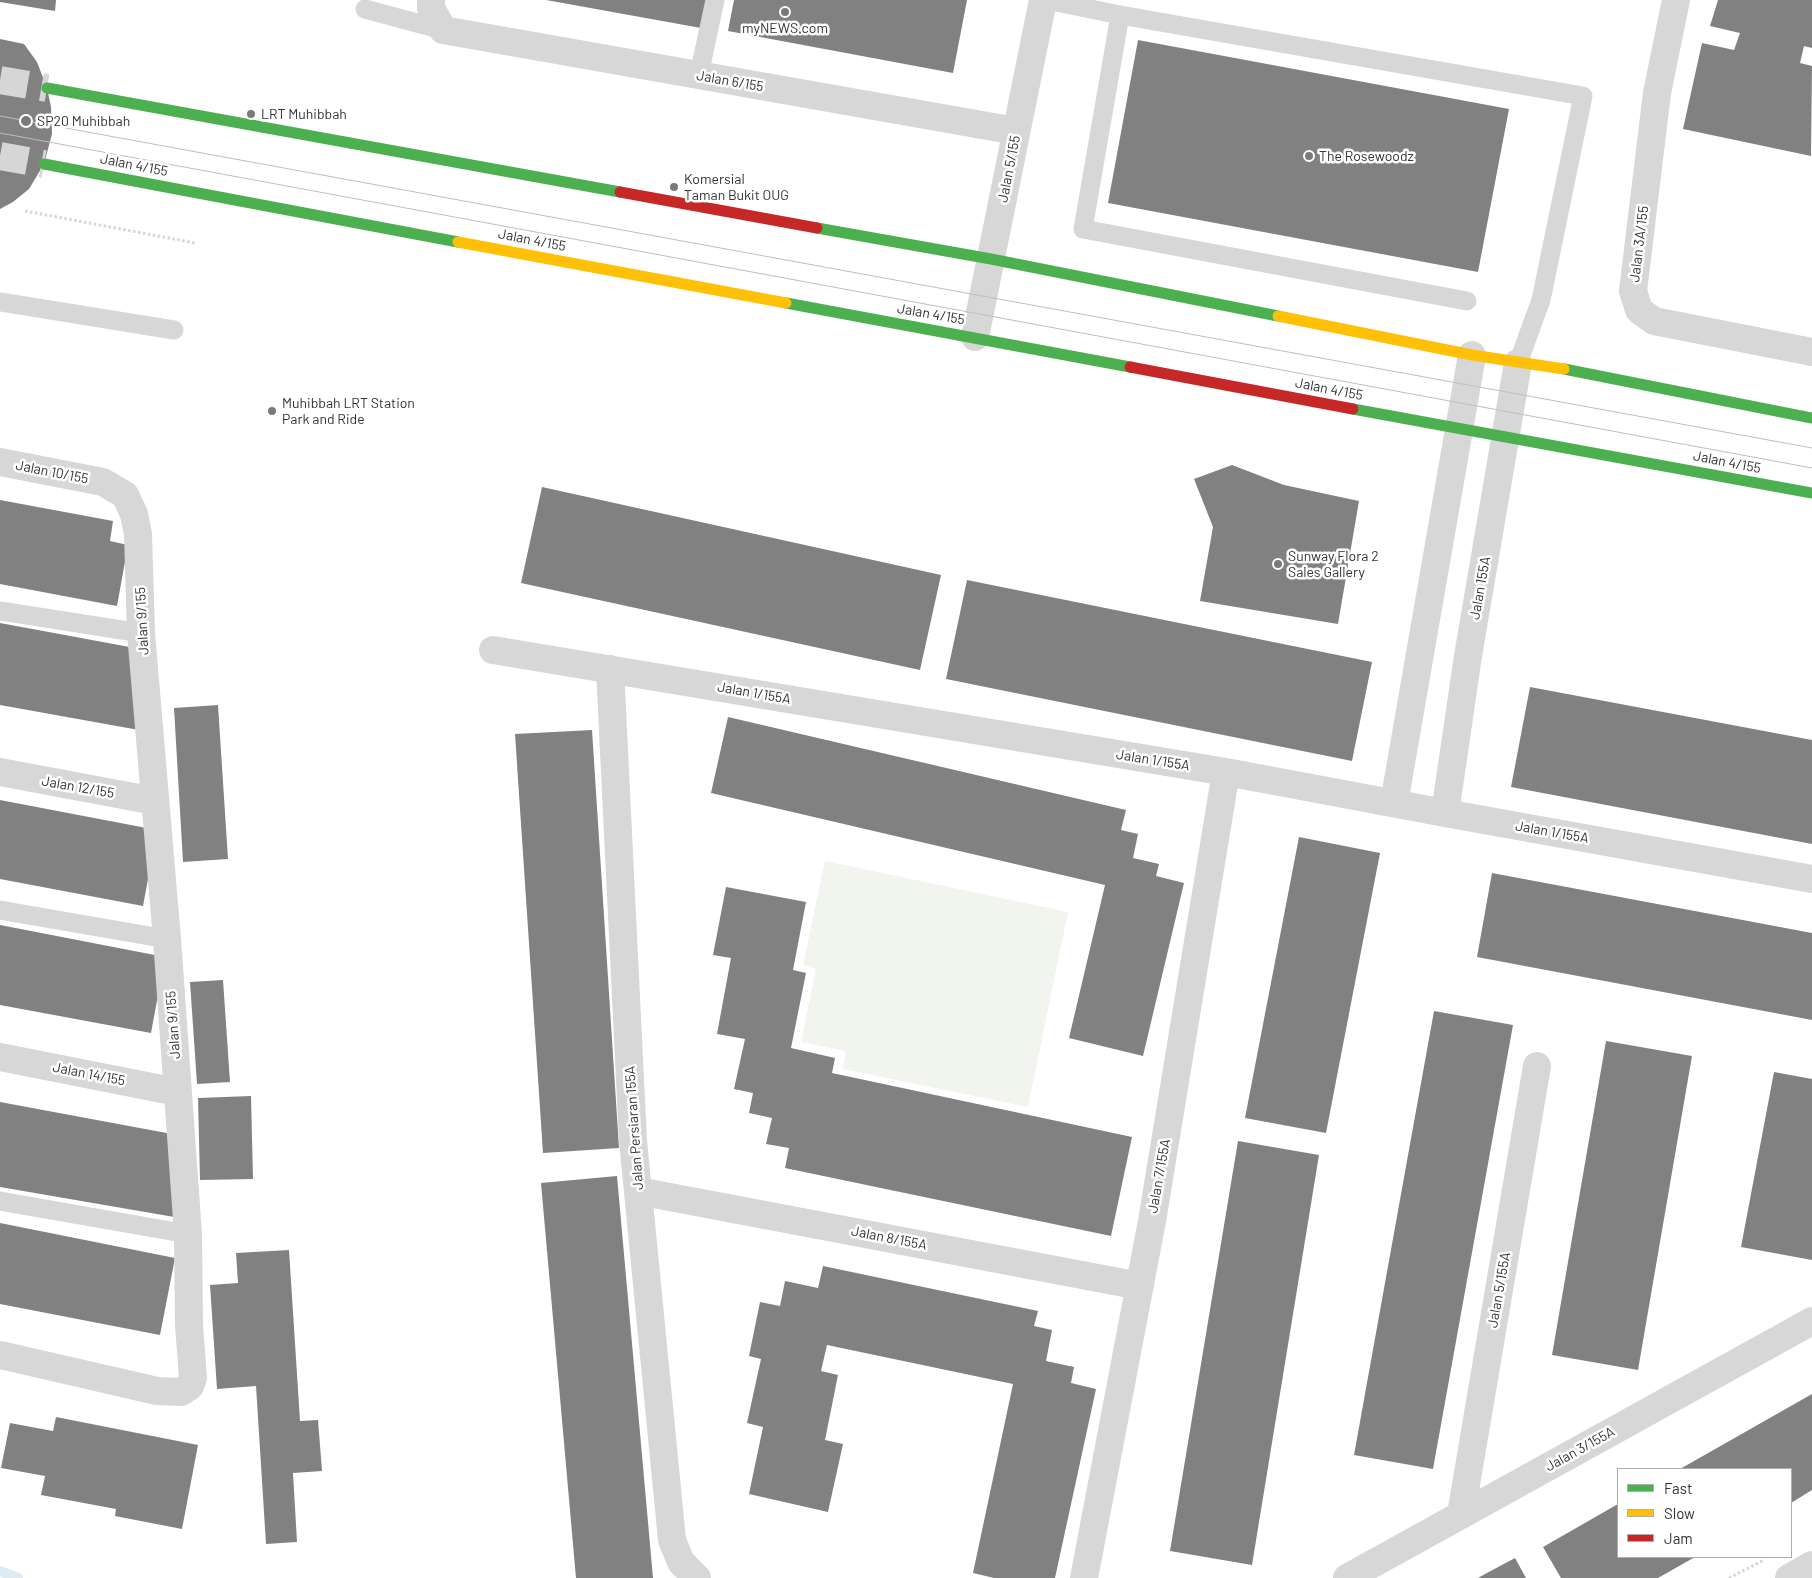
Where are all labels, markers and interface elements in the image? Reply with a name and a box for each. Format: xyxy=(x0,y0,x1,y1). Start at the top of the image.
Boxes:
marker: myNEWS.com xyxy=(779,6,791,18)
place label: myNEWS.com xyxy=(742,20,828,36)
street label: Jalan 6/155 xyxy=(695,67,765,95)
place label: LRT Muhibbah xyxy=(261,106,347,122)
marker: LRT Muhibbah xyxy=(245,108,257,120)
place label: SP20 Muhibbah xyxy=(37,113,130,129)
marker: SP20 Muhibbah xyxy=(19,114,33,128)
street label: Jalan 5/155 xyxy=(994,134,1024,204)
place label: The Rosewoodz xyxy=(1319,148,1414,164)
street label: Jalan 4/155 xyxy=(99,150,169,180)
marker: The Rosewoodz xyxy=(1303,150,1315,162)
place label: Komersial Taman Bukit OUG xyxy=(684,171,789,203)
marker: Komersial Taman Bukit OUG xyxy=(668,181,680,193)
street label: Jalan 3A/155 xyxy=(1626,205,1652,283)
street label: Jalan 4/155 xyxy=(497,225,567,255)
street label: Jalan 4/155 xyxy=(896,300,966,328)
street label: Jalan 4/155 xyxy=(1294,374,1364,404)
place label: Muhibbah LRT Station Park and Ride xyxy=(282,395,415,428)
marker: Muhibbah LRT Station Park and Ride xyxy=(266,405,278,417)
street label: Jalan 4/155 xyxy=(1692,447,1762,477)
street label: Jalan 10/155 xyxy=(14,457,90,487)
place label: Sunway Flora 2 Sales Gallery xyxy=(1288,548,1379,580)
street label: Jalan 155A xyxy=(1466,555,1494,621)
marker: Sunway Flora 2 Sales Gallery xyxy=(1272,558,1284,570)
street label: Jalan 9/155 xyxy=(132,587,152,655)
street label: Jalan 1/155A xyxy=(716,678,792,708)
street label: Jalan 1/155A xyxy=(1115,746,1191,774)
street label: Jalan 12/155 xyxy=(40,772,116,802)
street label: Jalan 1/155A xyxy=(1514,817,1590,847)
street label: Jalan 9/155 xyxy=(162,990,184,1060)
street label: Jalan 14/155 xyxy=(51,1059,127,1089)
street label: Jalan Persiaran 155A xyxy=(621,1065,647,1191)
street label: Jalan 7/155A xyxy=(1144,1138,1174,1214)
street label: Jalan 8/155A xyxy=(850,1222,928,1254)
street label: Jalan 5/155A xyxy=(1484,1251,1514,1329)
street label: Jalan 3/155A xyxy=(1542,1423,1618,1475)
legend xyxy=(1617,1468,1792,1558)
text: Fast xyxy=(1664,1479,1692,1497)
text: Slow xyxy=(1664,1504,1695,1522)
text: Jam xyxy=(1664,1529,1693,1547)

